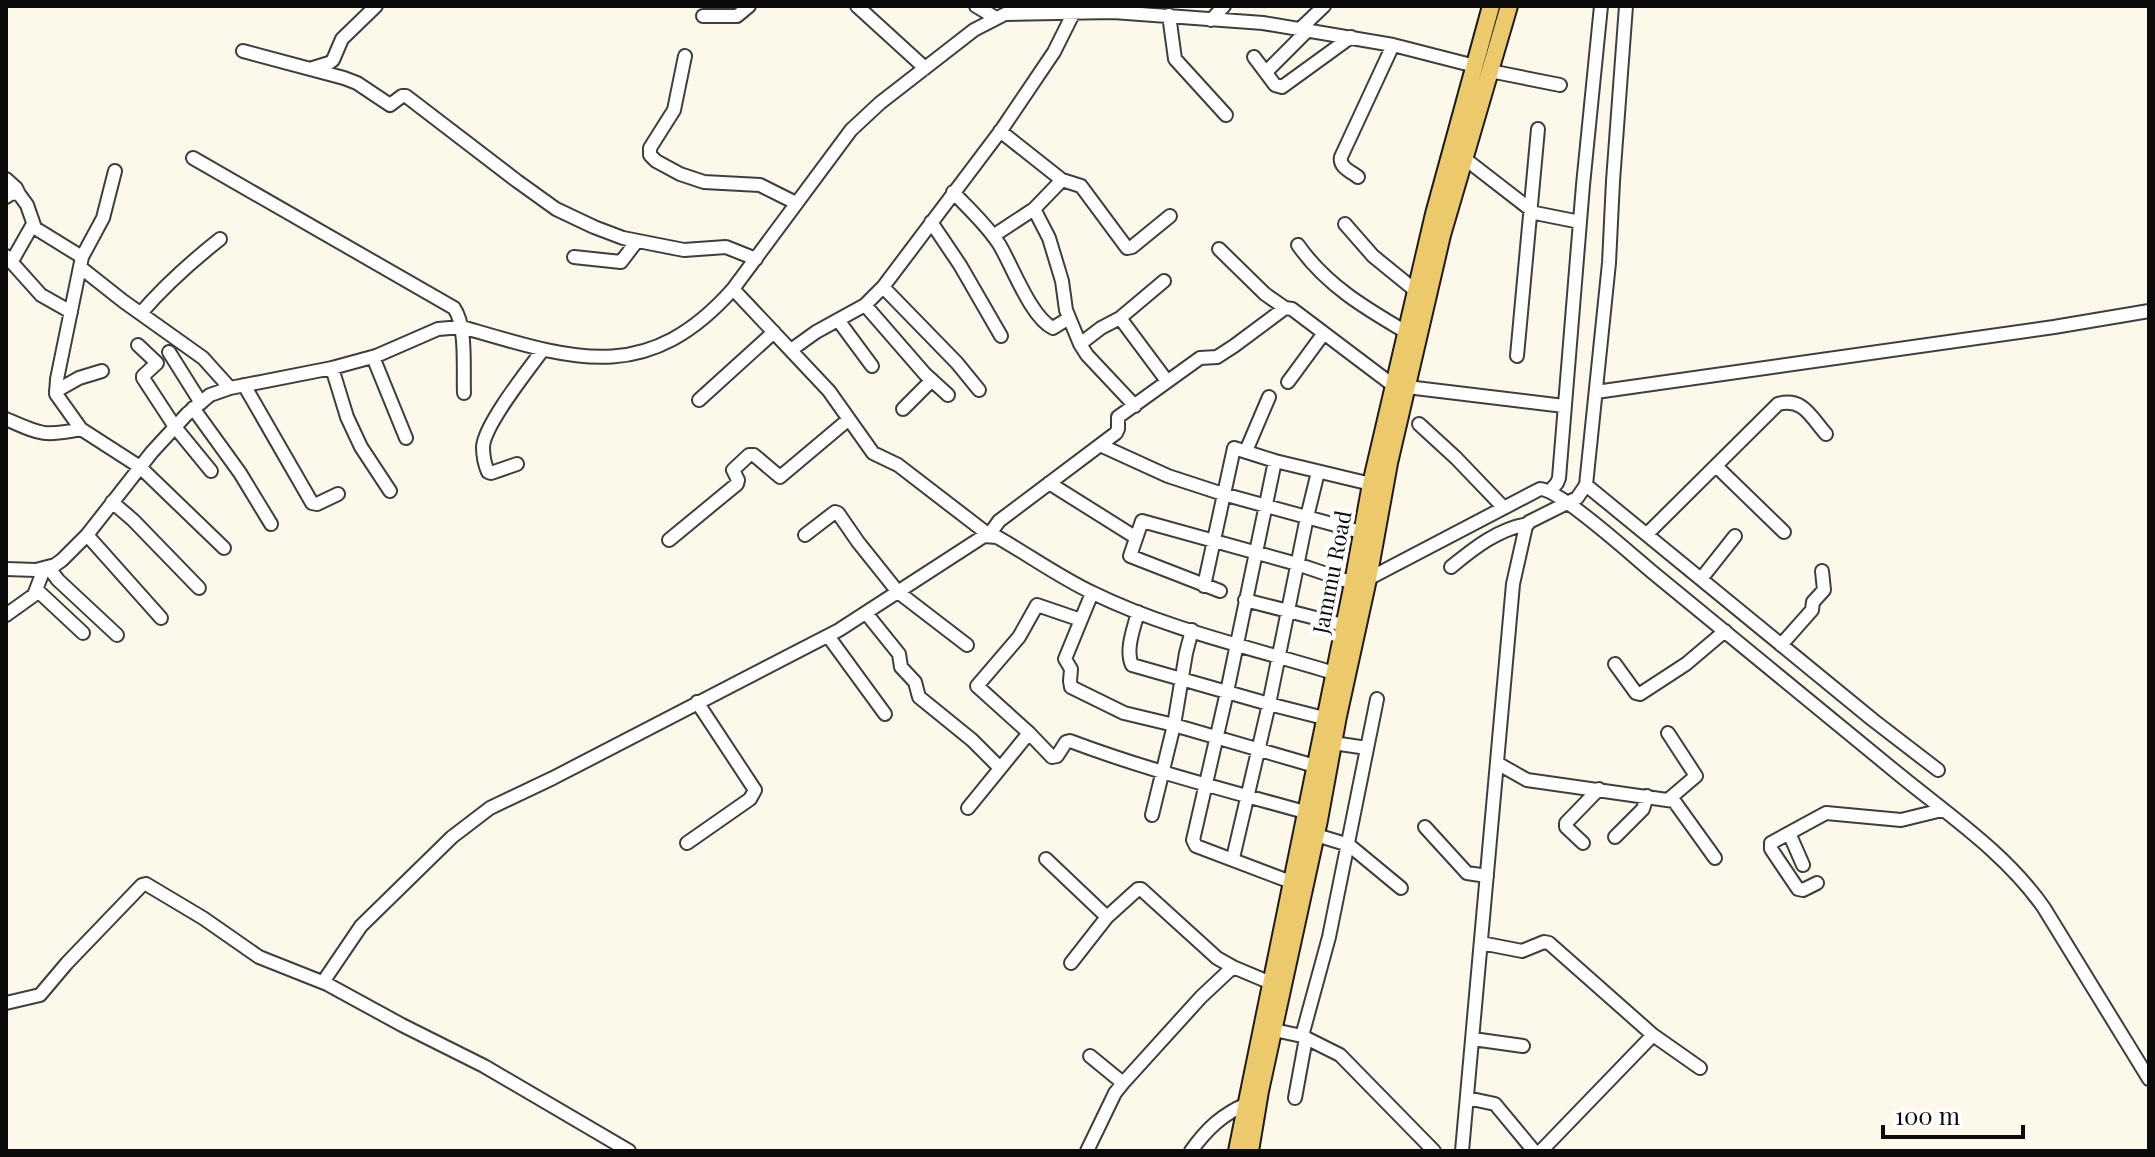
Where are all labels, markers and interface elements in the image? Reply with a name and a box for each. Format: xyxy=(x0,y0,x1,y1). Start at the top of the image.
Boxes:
street label: Jammu Road xyxy=(1304,508,1358,637)
scale bar xyxy=(1883,1089,2023,1139)
text: 100 m xyxy=(1895,1099,1960,1131)

